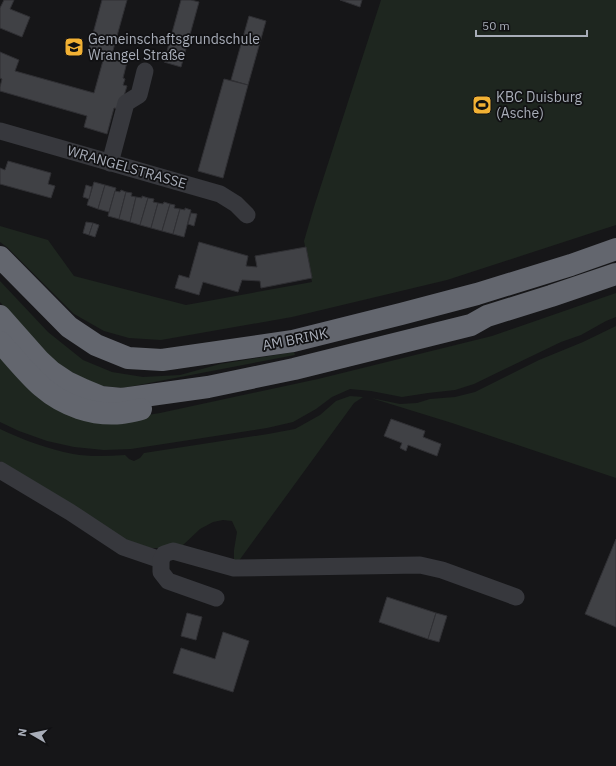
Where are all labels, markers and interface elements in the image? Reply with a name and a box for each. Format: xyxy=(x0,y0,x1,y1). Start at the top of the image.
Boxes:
scale bar xyxy=(476,12,587,38)
text: 50 m xyxy=(482,18,510,33)
place label: Gemeinschaftsgrundschule Wrangel Straße xyxy=(88,30,260,64)
school or university icon: Gemeinschaftsgrundschule Wrangel Straße xyxy=(63,36,85,58)
place label: KBC Duisburg (Asche) xyxy=(496,88,583,122)
sports icon: KBC Duisburg (Asche) xyxy=(471,94,493,116)
street label: WRANGELSTRASSE xyxy=(65,141,189,193)
street label: AM BRINK xyxy=(261,324,329,354)
north arrow xyxy=(12,714,52,754)
text: N xyxy=(15,727,30,737)

